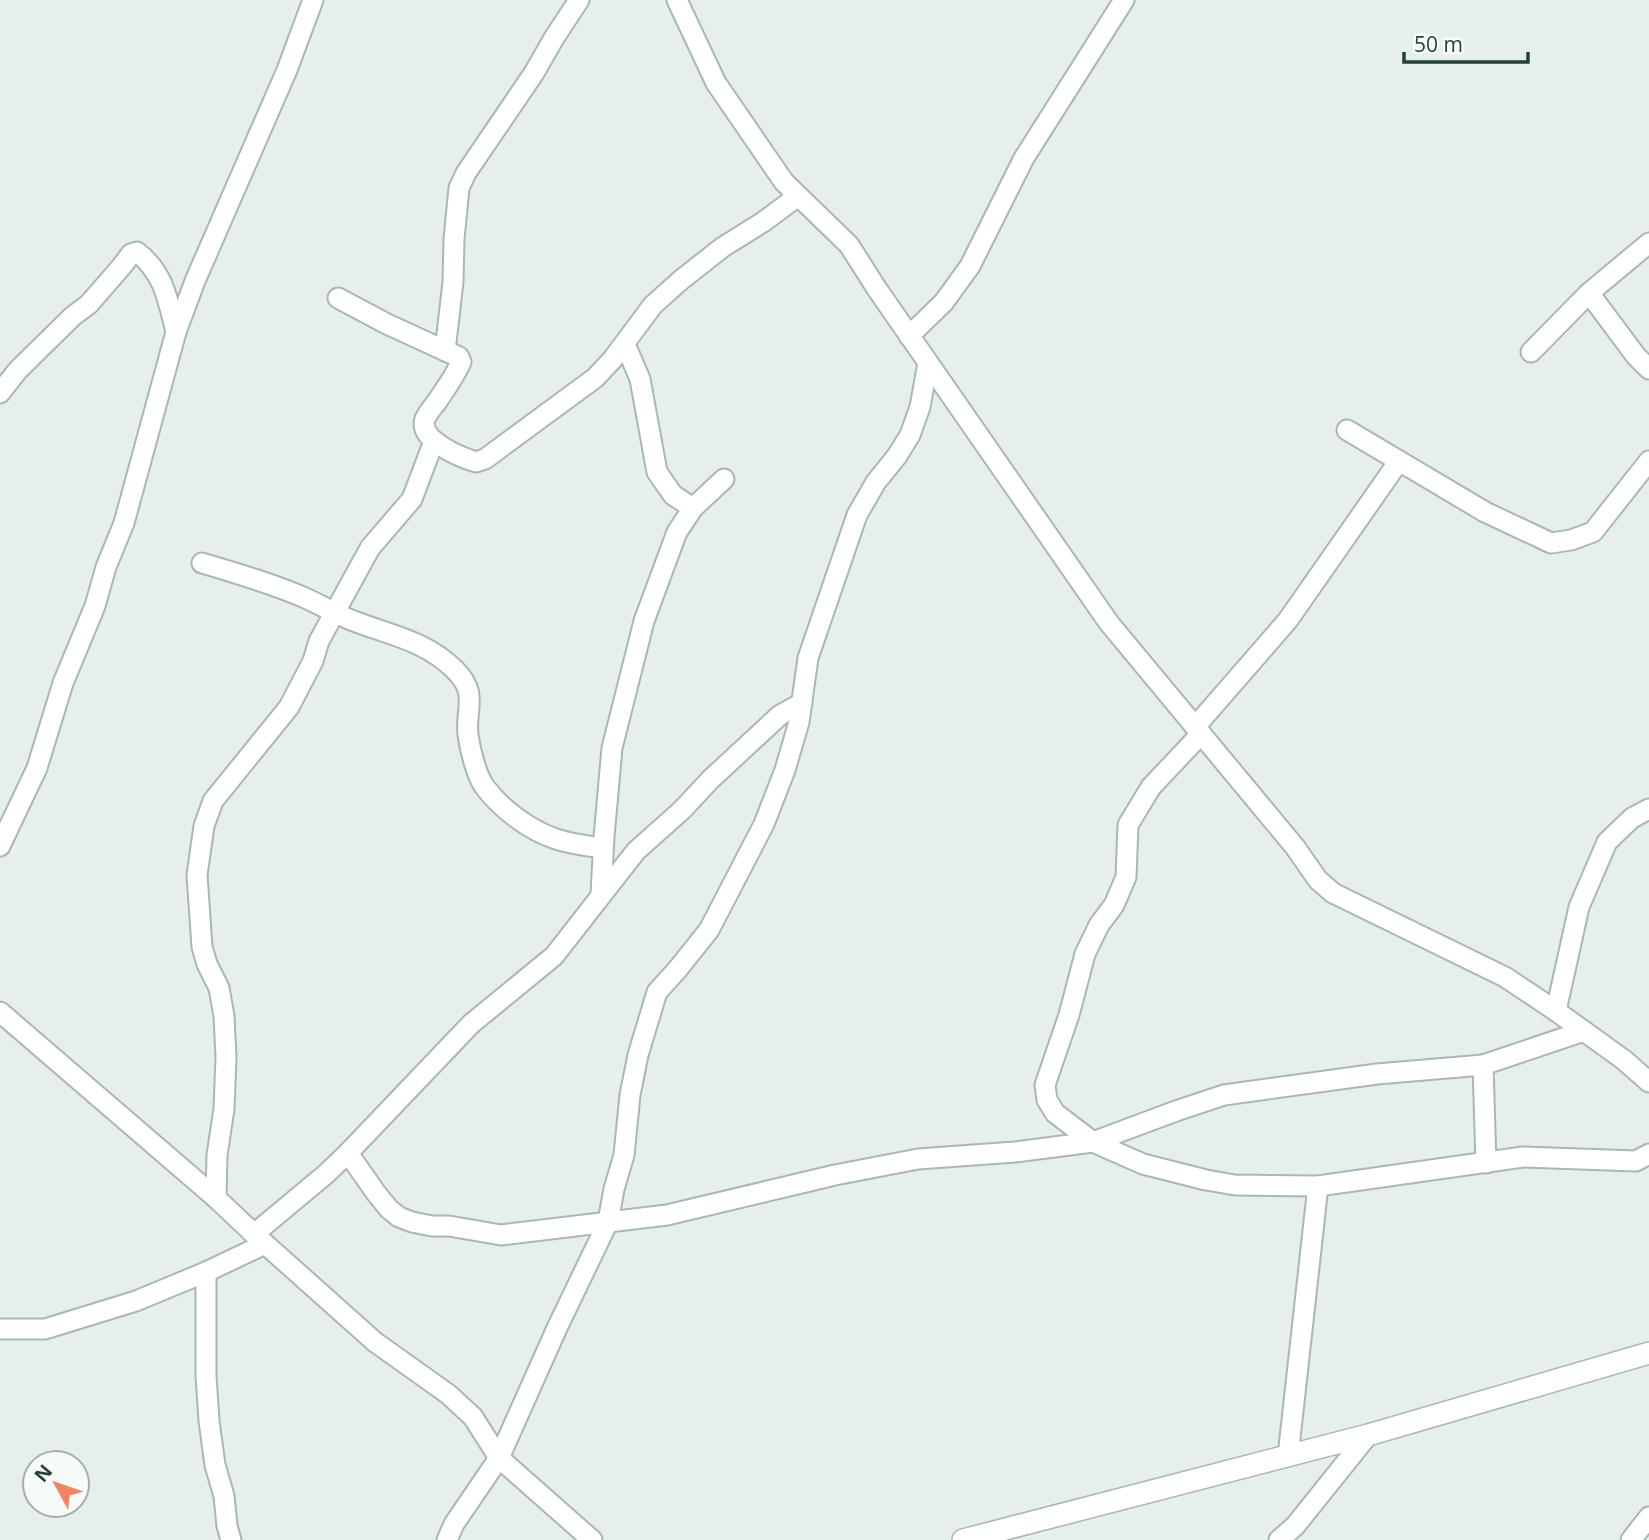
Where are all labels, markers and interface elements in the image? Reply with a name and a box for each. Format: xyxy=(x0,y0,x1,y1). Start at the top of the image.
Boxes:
scale bar xyxy=(1404,21,1528,65)
text: 50 m xyxy=(1414,30,1463,58)
north arrow xyxy=(21,1449,91,1519)
text: N xyxy=(28,1459,58,1487)

